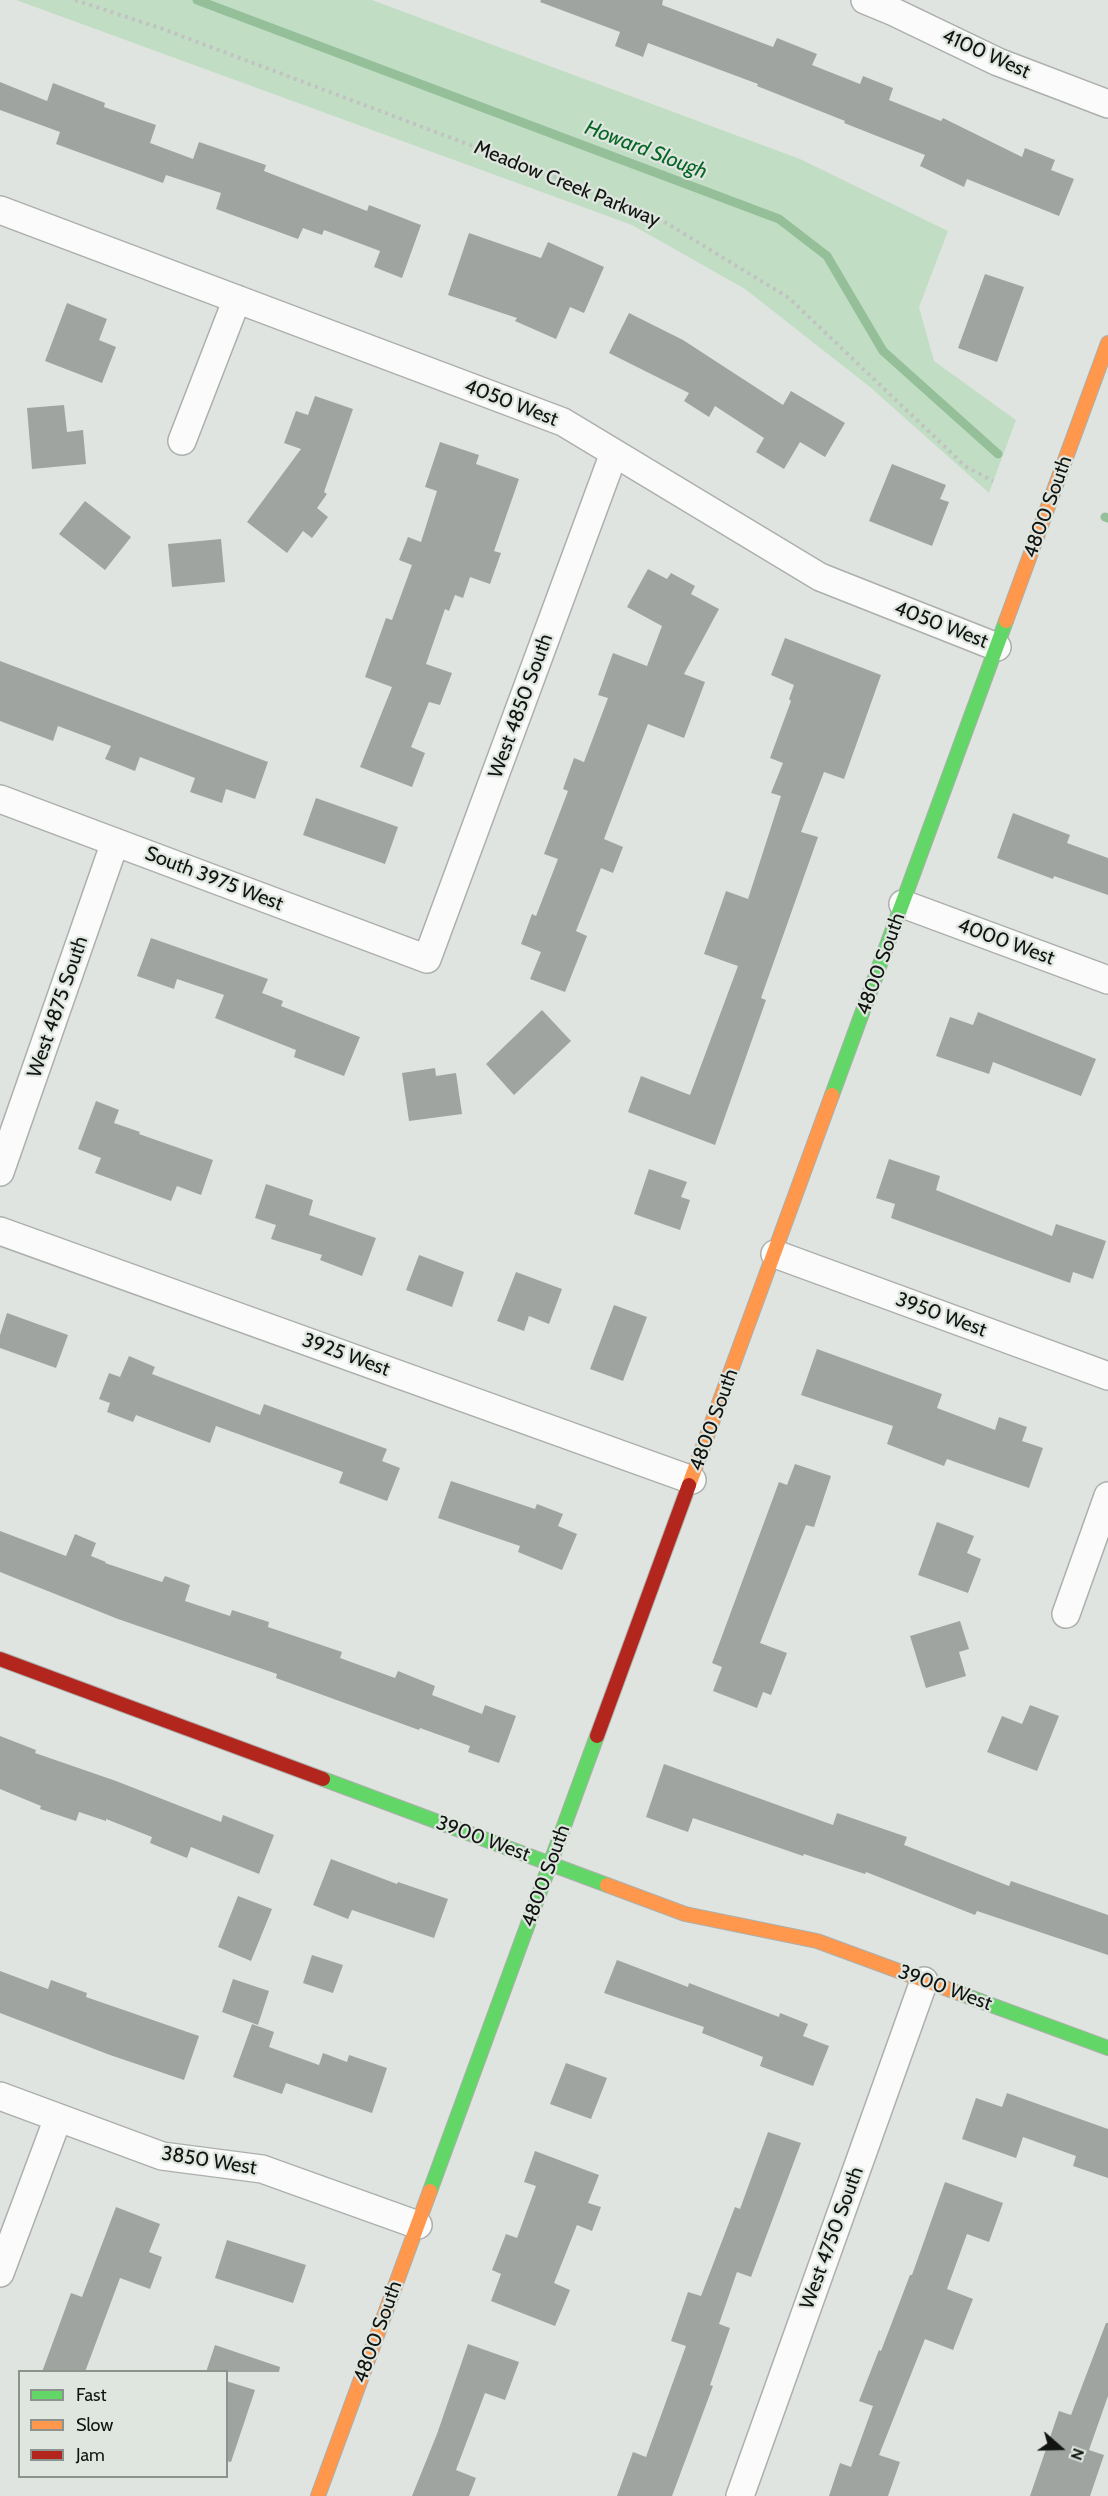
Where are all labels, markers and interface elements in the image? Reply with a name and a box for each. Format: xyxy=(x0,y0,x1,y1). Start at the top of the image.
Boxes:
street label: 4100 West xyxy=(938,24,1034,84)
water label: Howard Slough xyxy=(581,115,711,185)
street label: Meadow Creek Parkway xyxy=(470,136,664,232)
street label: 4050 West xyxy=(461,374,561,432)
street label: 4800 South xyxy=(1018,453,1078,561)
street label: 4050 West xyxy=(891,596,991,654)
street label: West 4850 South xyxy=(484,631,558,781)
street label: South 3975 West xyxy=(141,842,287,916)
street label: 4800 South xyxy=(851,910,911,1018)
street label: 4000 West xyxy=(954,913,1058,971)
street label: West 4875 South xyxy=(23,933,93,1081)
street label: 3950 West xyxy=(892,1288,990,1342)
street label: 3925 West xyxy=(299,1328,393,1382)
street label: 4800 South xyxy=(684,1366,744,1474)
street label: 3900 West xyxy=(433,1811,533,1867)
street label: 4800 South xyxy=(516,1822,576,1930)
street label: 3900 West xyxy=(895,1960,995,2016)
street label: 3850 West xyxy=(160,2142,258,2180)
street label: West 4750 South xyxy=(795,2164,869,2312)
street label: 4800 South xyxy=(348,2278,408,2386)
legend xyxy=(18,2370,228,2478)
text: Fast xyxy=(76,2384,107,2406)
text: Slow xyxy=(76,2414,113,2436)
north arrow xyxy=(1030,2418,1090,2478)
text: Jam xyxy=(76,2444,105,2466)
text: N xyxy=(1067,2446,1088,2463)

